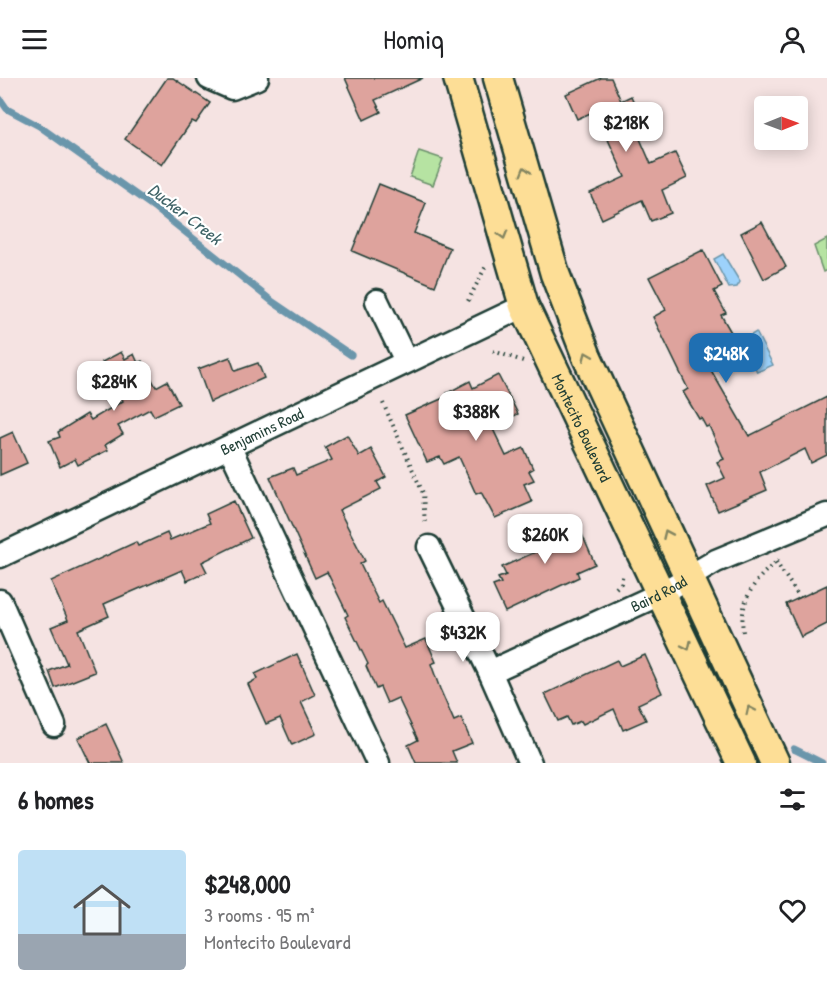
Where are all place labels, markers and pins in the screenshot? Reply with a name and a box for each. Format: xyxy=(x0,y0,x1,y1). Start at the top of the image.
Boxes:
pin: $218K xyxy=(584,102,668,153)
pin: $248K xyxy=(684,333,768,384)
pin: $284K xyxy=(72,361,156,412)
pin: $388K xyxy=(434,391,518,442)
pin: $260K xyxy=(503,514,587,565)
pin: $432K xyxy=(421,612,505,663)

